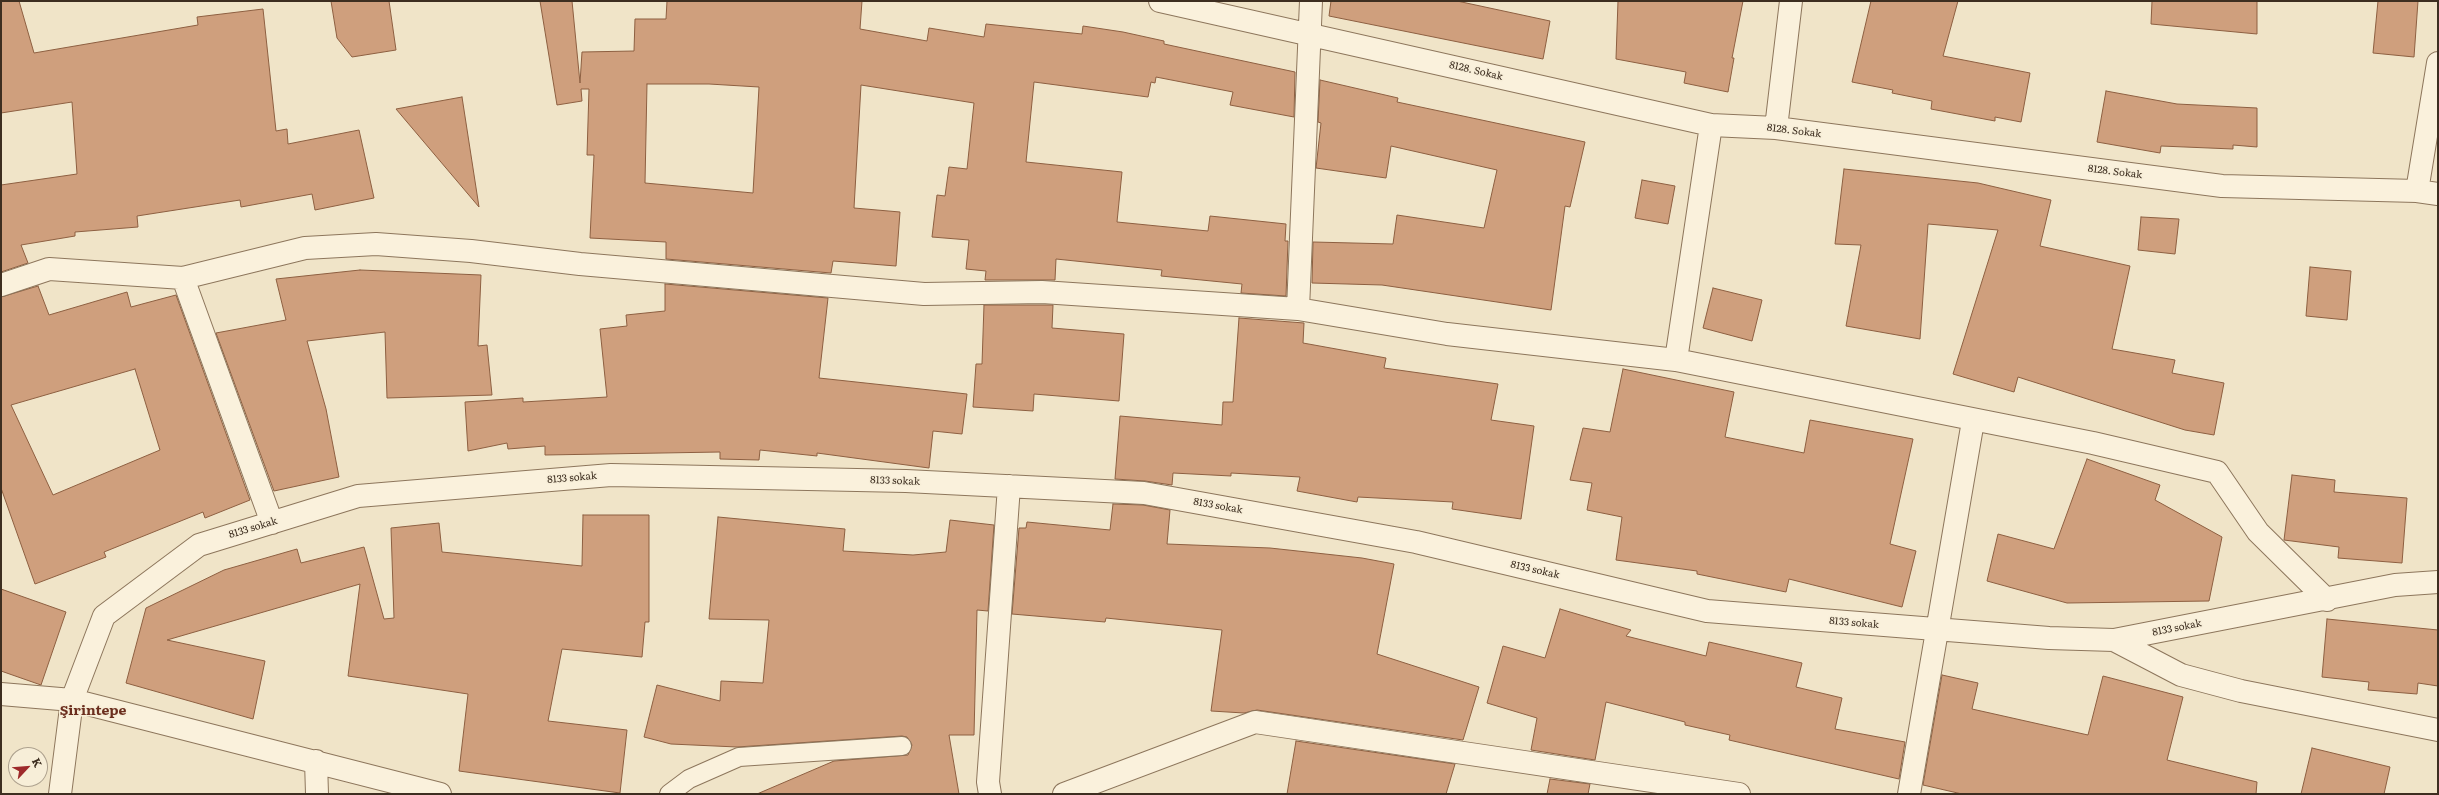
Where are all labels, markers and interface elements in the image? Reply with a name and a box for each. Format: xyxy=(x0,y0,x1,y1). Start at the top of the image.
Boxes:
street label: 8128. Sokak xyxy=(1448,59,1504,83)
street label: 8128. Sokak xyxy=(1766,122,1822,140)
street label: 8128. Sokak xyxy=(2087,163,2143,181)
street label: 8133 sokak xyxy=(547,470,597,486)
street label: 8133 sokak xyxy=(870,474,920,488)
street label: 8133 sokak xyxy=(1192,496,1244,516)
street label: 8133 sokak xyxy=(227,515,279,541)
street label: 8133 sokak xyxy=(1509,559,1561,581)
street label: 8133 sokak xyxy=(1829,615,1879,631)
street label: 8133 sokak xyxy=(2151,617,2203,639)
district label: Şirintepe xyxy=(60,703,126,719)
north arrow xyxy=(8,747,48,787)
text: K xyxy=(29,755,47,770)

